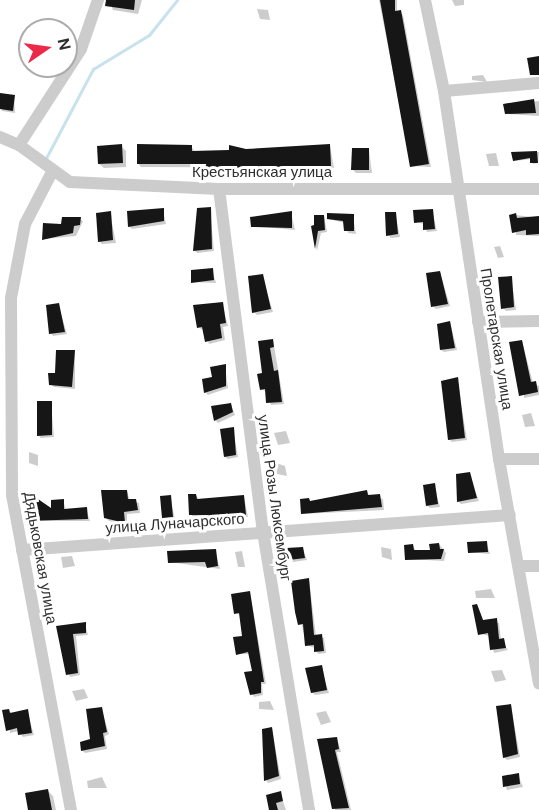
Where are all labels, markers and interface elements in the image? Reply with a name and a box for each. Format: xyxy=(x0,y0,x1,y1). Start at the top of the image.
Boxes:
north arrow xyxy=(18,18,78,78)
text: N xyxy=(53,36,76,52)
street label: Крестьянская улица xyxy=(192,164,332,182)
street label: Пролетарская улица xyxy=(476,267,516,411)
street label: улица Розы Люксембург xyxy=(253,414,295,582)
street label: Дядьковская улица xyxy=(20,491,60,625)
street label: улица Луначарского xyxy=(105,510,245,538)

